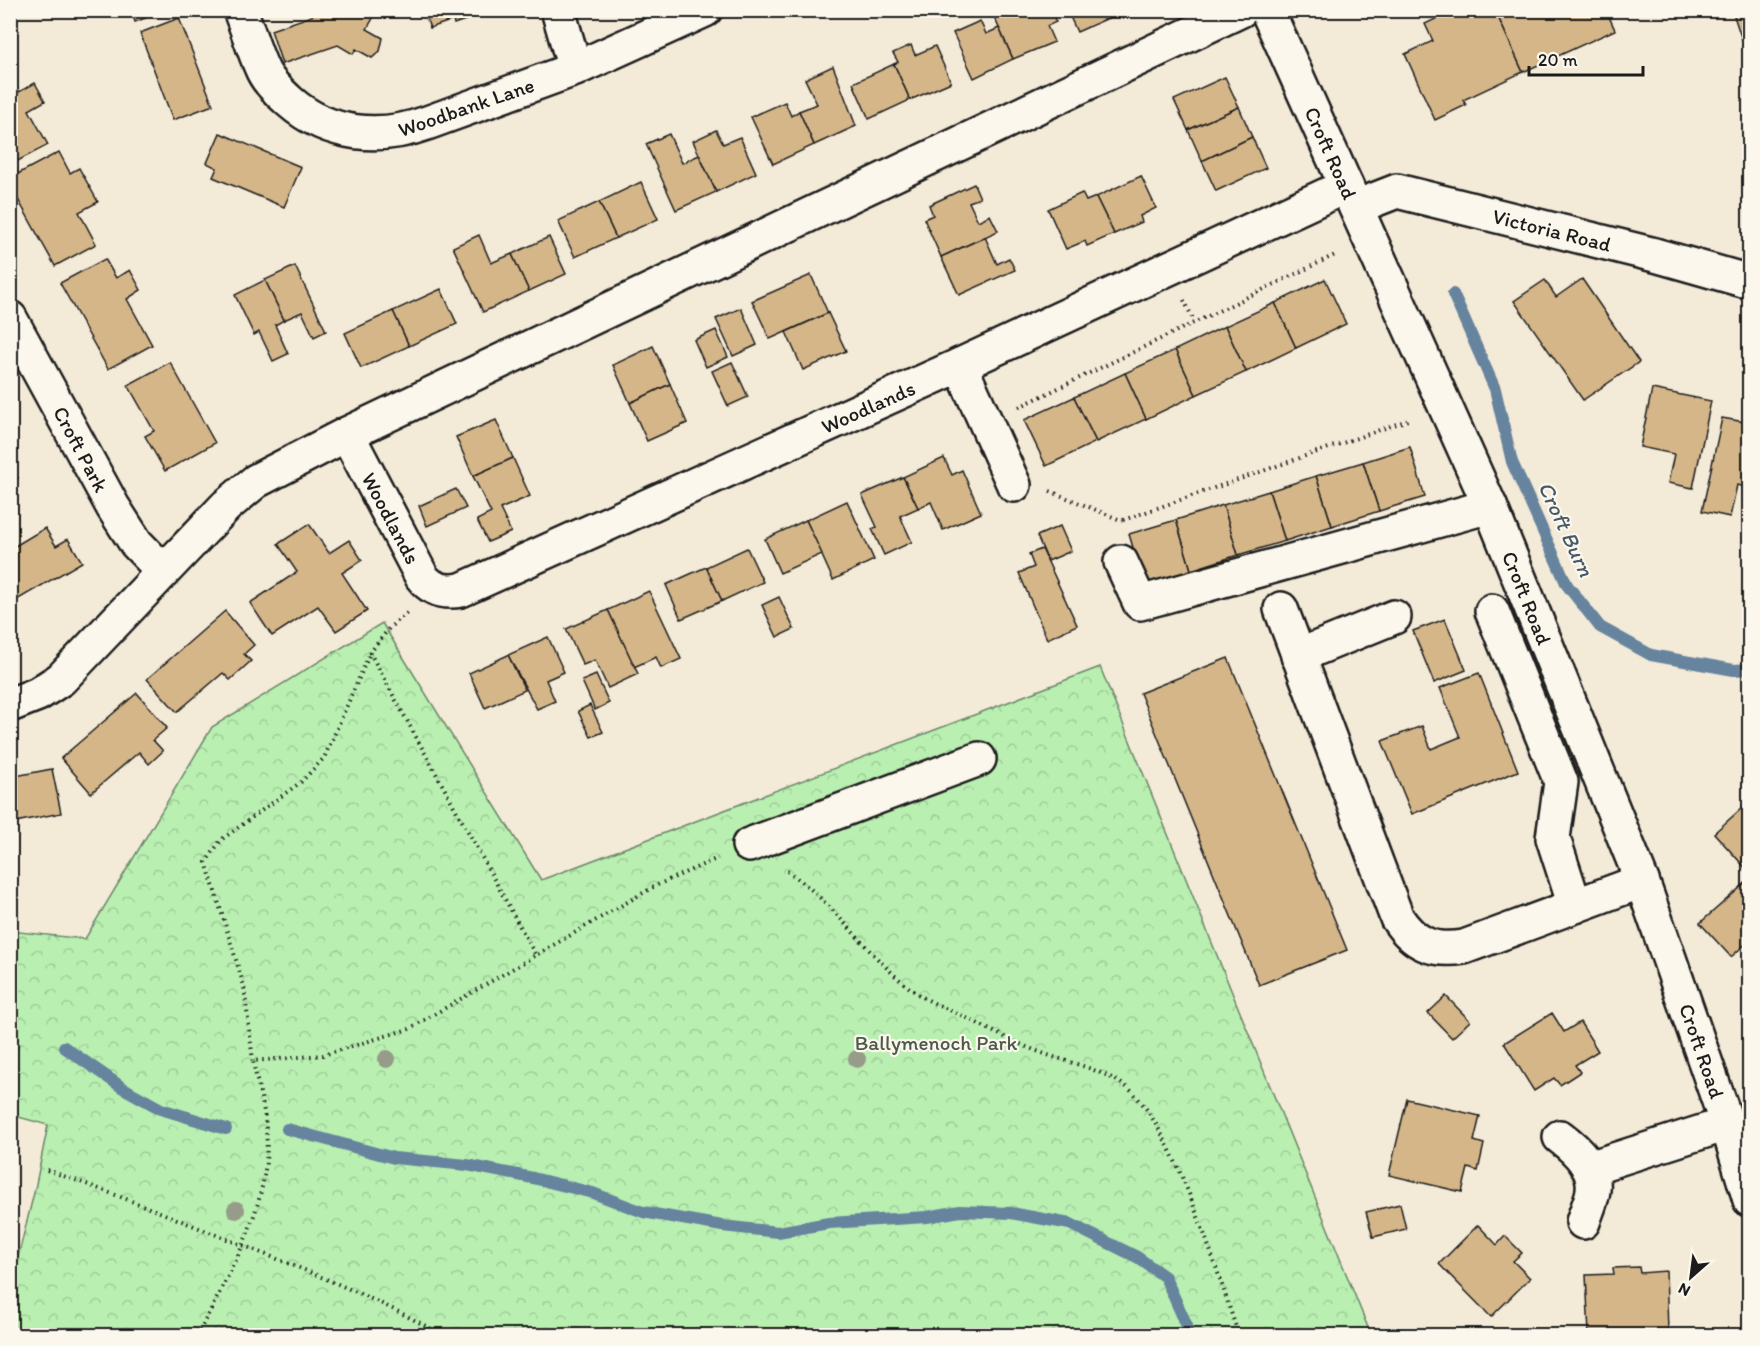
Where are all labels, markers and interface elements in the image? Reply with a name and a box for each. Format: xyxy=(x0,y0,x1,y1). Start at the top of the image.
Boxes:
scale bar xyxy=(1529,39,1643,77)
text: 20 m xyxy=(1538,49,1578,71)
street label: Woodbank Lane xyxy=(395,72,537,142)
street label: Croft Road xyxy=(1299,103,1363,204)
street label: Victoria Road xyxy=(1490,203,1614,257)
street label: Woodlands xyxy=(817,375,919,439)
street label: Croft Park xyxy=(48,402,114,496)
street label: Woodlands xyxy=(357,468,425,568)
water label: Croft Burn xyxy=(1532,477,1600,581)
street label: Croft Road xyxy=(1497,548,1557,649)
street label: Croft Road xyxy=(1674,1000,1730,1102)
park label: Ballymenoch Park xyxy=(855,1030,1018,1055)
north arrow xyxy=(1661,1247,1721,1307)
text: N xyxy=(1675,1279,1693,1301)

